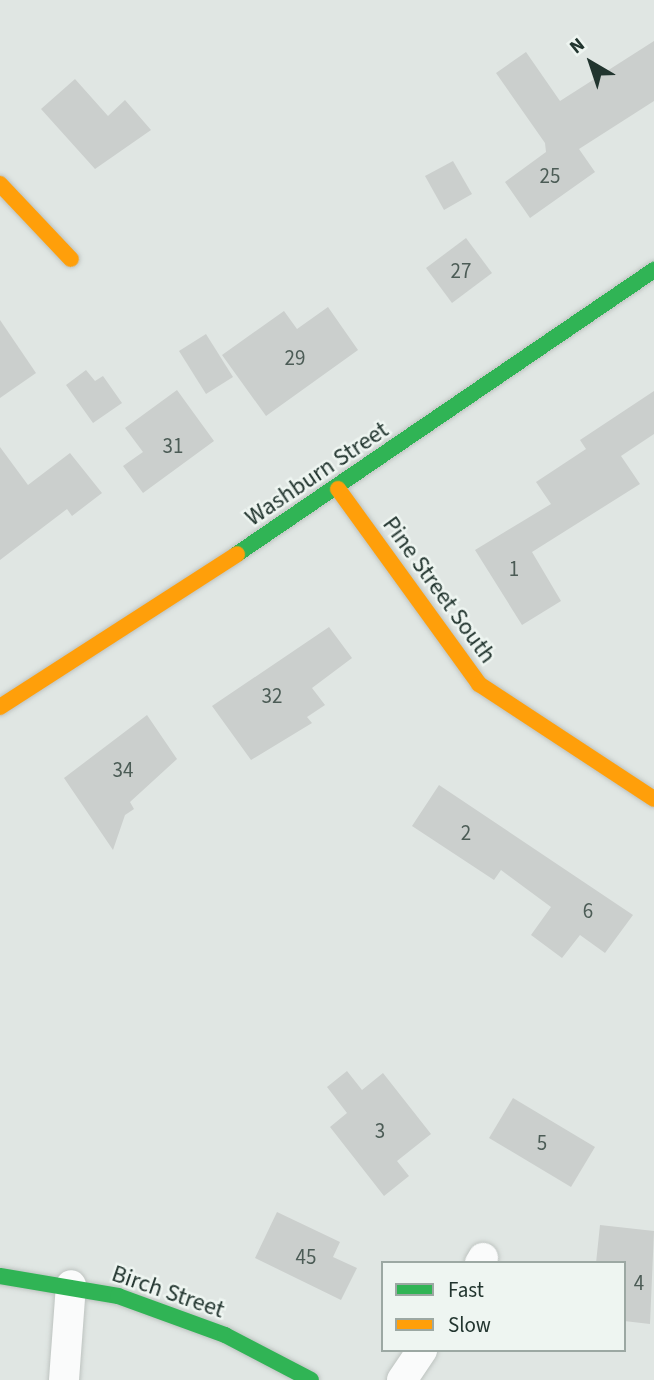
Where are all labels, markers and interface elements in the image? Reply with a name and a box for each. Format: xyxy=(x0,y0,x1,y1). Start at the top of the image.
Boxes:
north arrow xyxy=(556,28,626,98)
text: N xyxy=(564,32,591,61)
house number: 25 xyxy=(540,163,560,189)
house number: 27 xyxy=(451,258,471,284)
house number: 29 xyxy=(285,345,305,371)
street label: Washburn Street xyxy=(240,416,394,532)
house number: 31 xyxy=(163,433,183,459)
street label: Pine Street South xyxy=(376,511,502,669)
house number: 1 xyxy=(509,556,519,582)
house number: 32 xyxy=(262,683,282,709)
house number: 34 xyxy=(113,757,133,783)
house number: 2 xyxy=(461,820,471,846)
house number: 6 xyxy=(583,898,593,924)
house number: 3 xyxy=(375,1118,385,1144)
house number: 5 xyxy=(537,1130,547,1156)
house number: 45 xyxy=(296,1244,316,1270)
street label: Birch Street xyxy=(108,1259,228,1325)
legend xyxy=(381,1261,626,1352)
house number: 4 xyxy=(634,1270,644,1296)
text: Fast xyxy=(448,1275,484,1305)
text: Slow xyxy=(448,1310,491,1340)

